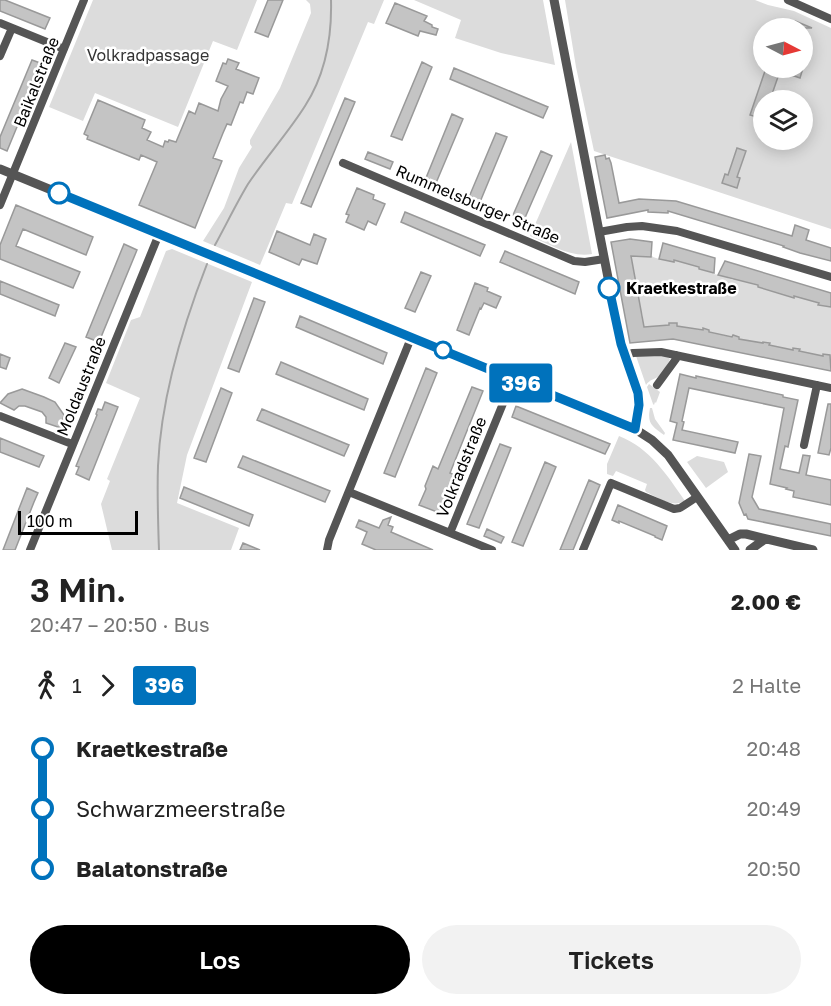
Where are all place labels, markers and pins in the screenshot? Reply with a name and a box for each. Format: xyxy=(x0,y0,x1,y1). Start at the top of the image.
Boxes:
unlabelled marker xyxy=(48,182,70,204)
marker: Kraetkestraße xyxy=(598,277,620,299)
place label: Kraetkestraße xyxy=(626,278,737,298)
unlabelled marker xyxy=(434,341,452,359)

